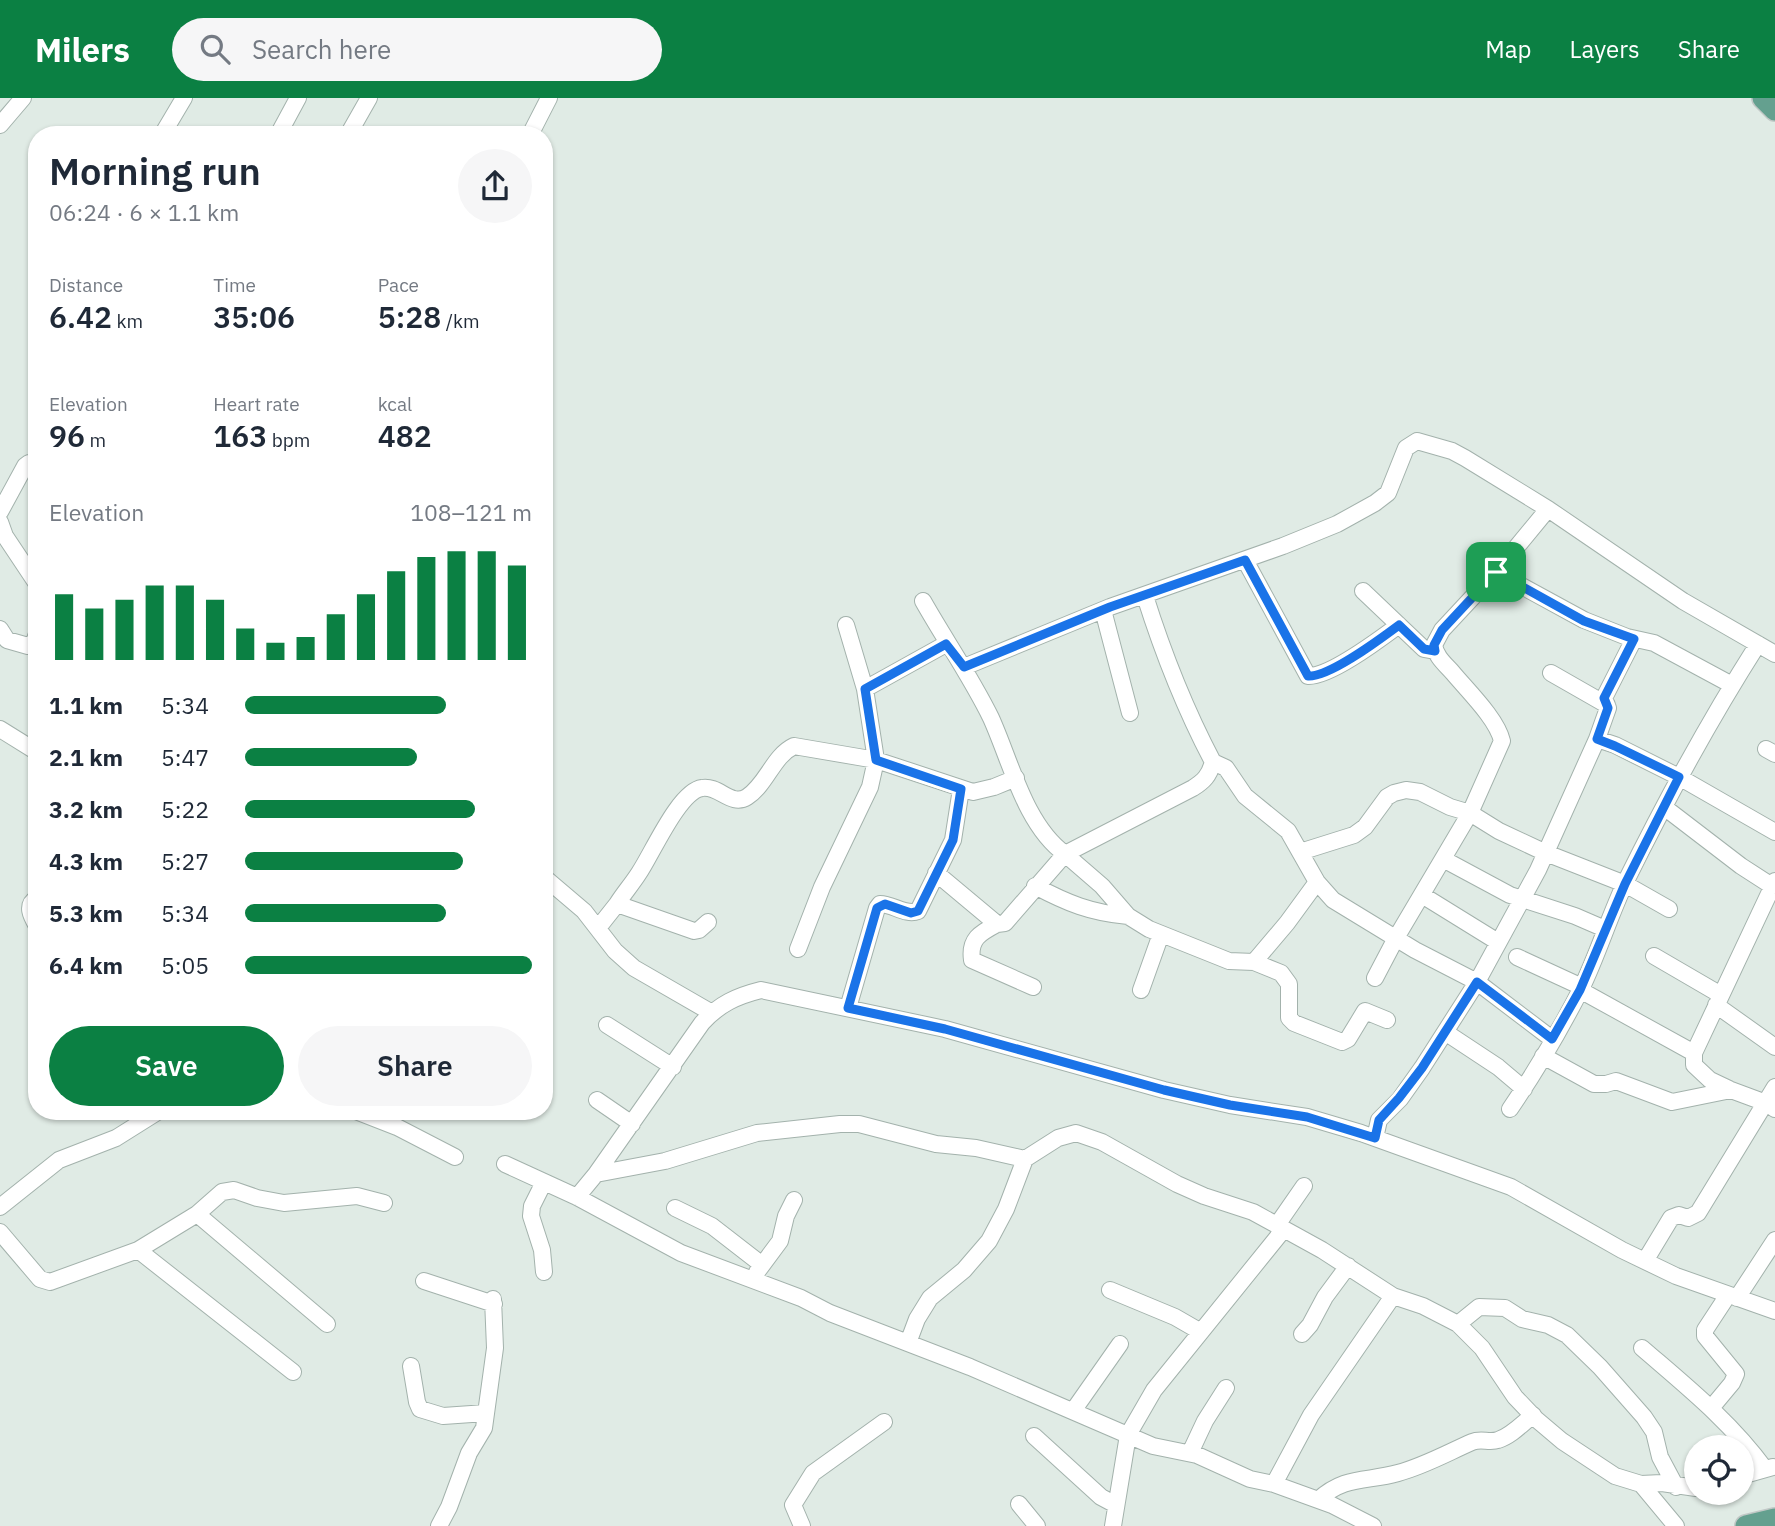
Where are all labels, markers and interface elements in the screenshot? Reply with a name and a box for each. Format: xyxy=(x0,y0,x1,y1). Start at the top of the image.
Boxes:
search box xyxy=(172,18,662,81)
text: Milers xyxy=(35,28,130,71)
icon: search xyxy=(196,30,234,68)
text: Search here xyxy=(252,32,391,66)
text: Map xyxy=(1485,33,1532,65)
text: Layers xyxy=(1570,33,1640,65)
text: Share xyxy=(1678,33,1740,65)
text: Morning run xyxy=(49,146,261,195)
button: share xyxy=(458,149,532,223)
text: 06:24 · 6 × 1.1 km xyxy=(49,197,239,227)
text: Distance xyxy=(49,273,123,297)
text: Time xyxy=(213,273,256,297)
text: Pace xyxy=(378,273,419,297)
text: 6.42 xyxy=(49,297,112,336)
text: 35:06 xyxy=(213,297,295,336)
text: 5:28 xyxy=(378,297,441,336)
text: km xyxy=(112,309,143,333)
text: /km xyxy=(441,309,480,333)
text: Elevation xyxy=(49,392,128,416)
text: Heart rate xyxy=(213,392,300,416)
text: kcal xyxy=(378,392,412,416)
text: 96 xyxy=(49,416,85,455)
text: 163 xyxy=(213,416,267,455)
text: 482 xyxy=(378,416,432,455)
text: m xyxy=(85,428,106,452)
text: bpm xyxy=(267,428,310,452)
text: Elevation xyxy=(49,497,144,527)
text: 108–121 m xyxy=(410,497,532,527)
pin xyxy=(1466,542,1526,602)
icon: arrive xyxy=(1477,553,1515,591)
text: 1.1 km xyxy=(49,690,123,720)
text: 5:34 xyxy=(161,690,209,720)
text: 2.1 km xyxy=(49,742,123,772)
text: 5:47 xyxy=(161,742,209,772)
text: 3.2 km xyxy=(49,794,123,824)
text: 5:22 xyxy=(161,794,209,824)
text: 4.3 km xyxy=(49,846,123,876)
text: 5:27 xyxy=(161,846,209,876)
text: 5.3 km xyxy=(49,898,123,928)
text: 5:34 xyxy=(161,898,209,928)
text: 6.4 km xyxy=(49,950,123,980)
text: 5:05 xyxy=(161,950,209,980)
button: Save xyxy=(49,1026,284,1106)
button: Share xyxy=(298,1026,532,1106)
map controls xyxy=(1684,1435,1754,1505)
button: locate xyxy=(1684,1435,1754,1505)

